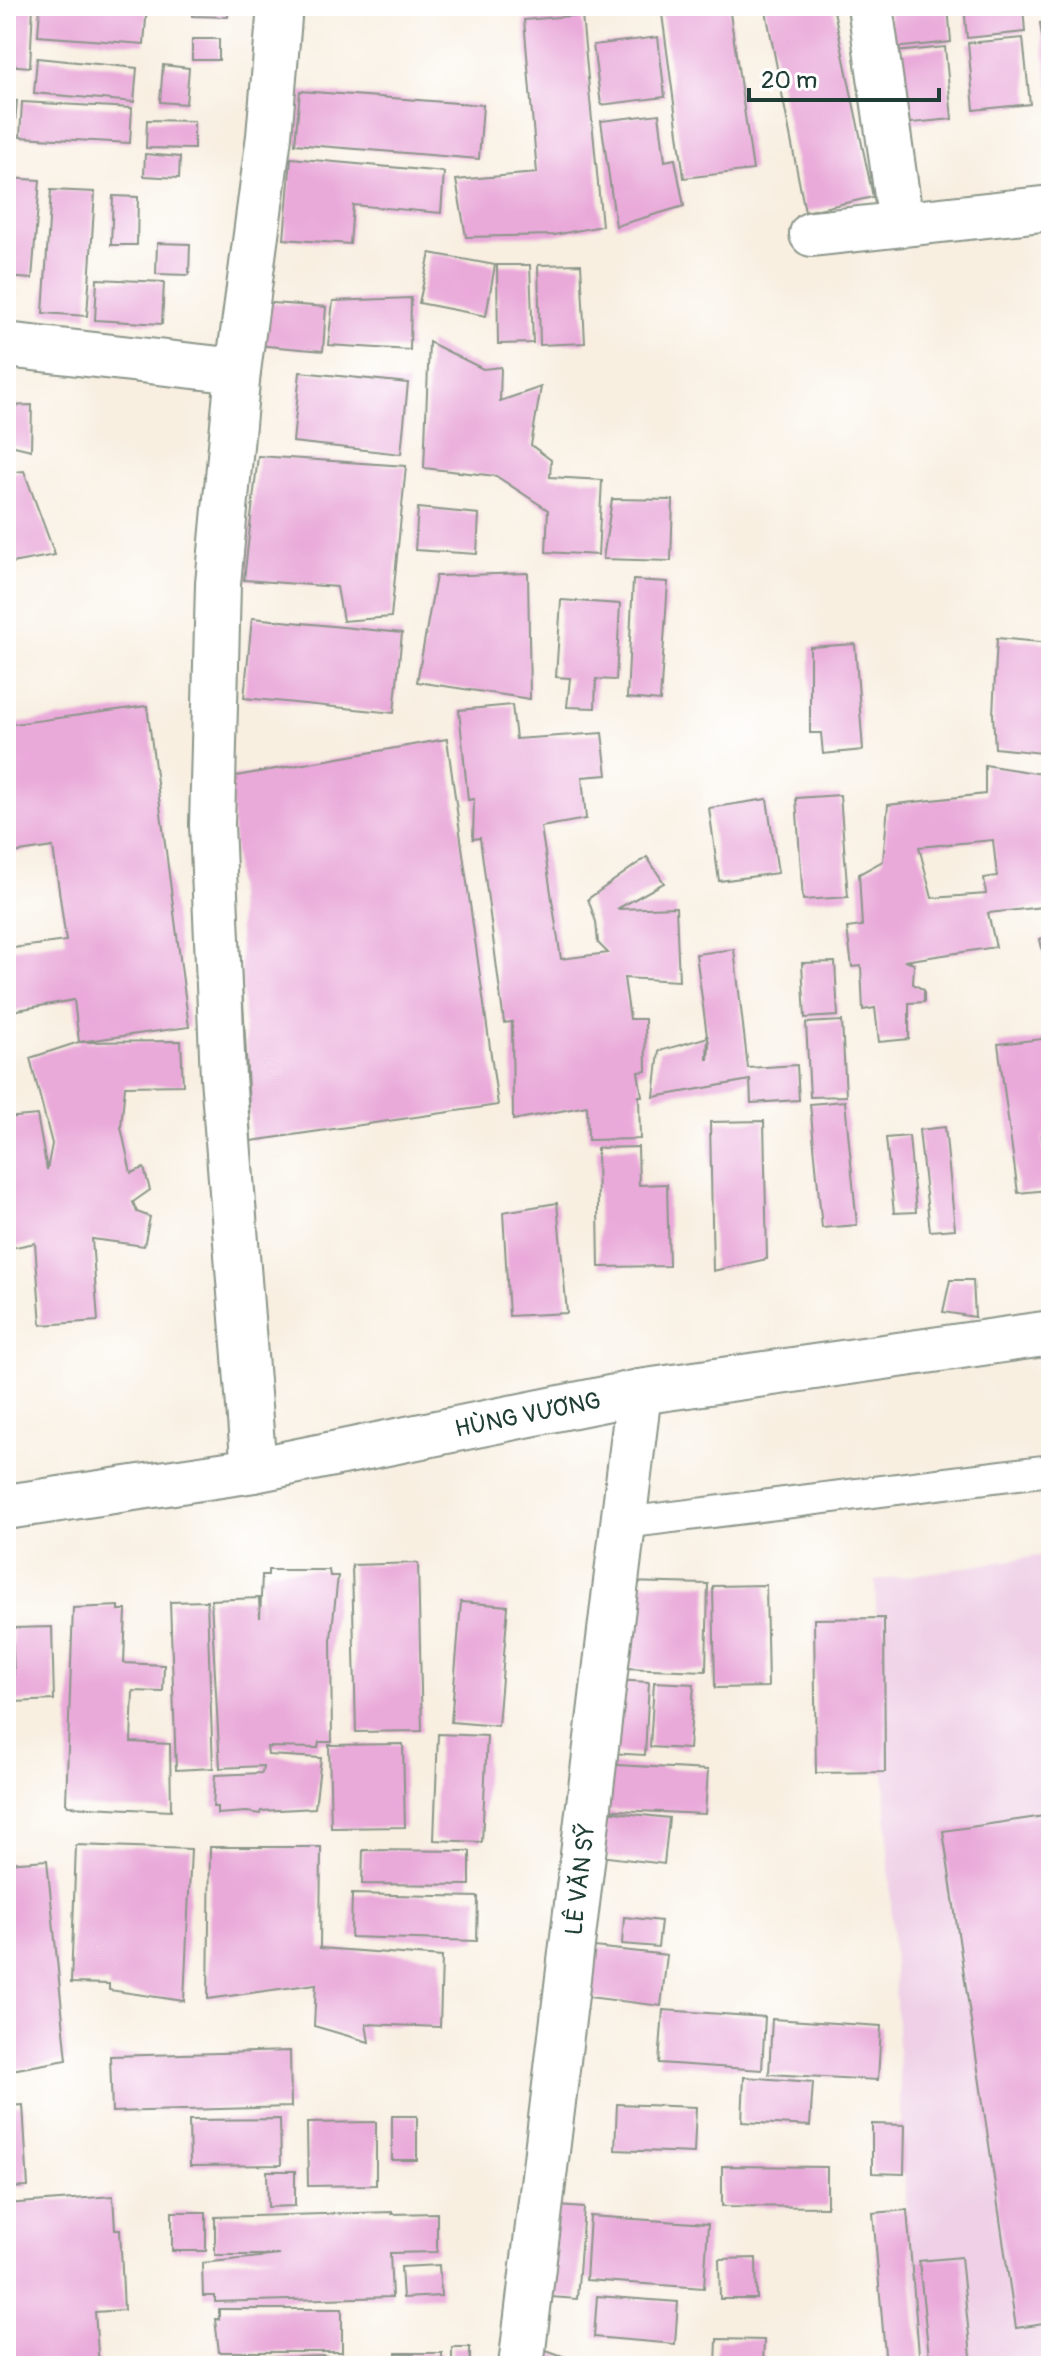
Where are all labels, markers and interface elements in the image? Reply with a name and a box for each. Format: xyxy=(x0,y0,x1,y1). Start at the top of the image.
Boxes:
scale bar xyxy=(749,52,939,102)
text: 20 m xyxy=(761,66,817,95)
street label: HÙNG VƯƠNG xyxy=(452,1386,603,1444)
street label: LÊ VĂN SỸ xyxy=(559,1822,602,1937)

